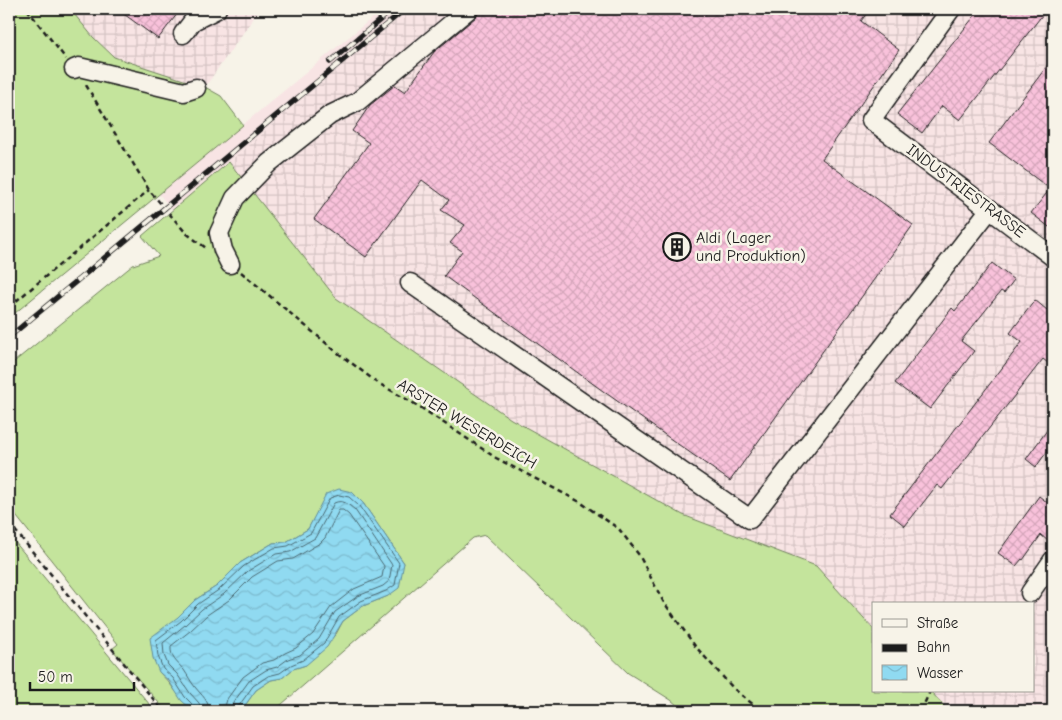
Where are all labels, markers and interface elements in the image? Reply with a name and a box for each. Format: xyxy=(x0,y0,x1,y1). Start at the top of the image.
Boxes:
street label: INDUSTRIESTRASSE xyxy=(903,141,1029,242)
place label: Aldi (Lager und Produktion) xyxy=(696,229,806,265)
building icon: Aldi (Lager und Produktion) xyxy=(662,232,692,262)
street label: ARSTER WESERDEICH xyxy=(394,375,540,473)
legend xyxy=(872,602,1034,692)
text: Straße xyxy=(917,614,959,632)
text: Bahn xyxy=(917,638,950,656)
scale bar xyxy=(30,660,134,692)
text: Wasser xyxy=(917,664,963,682)
text: 50 m xyxy=(38,668,73,686)

